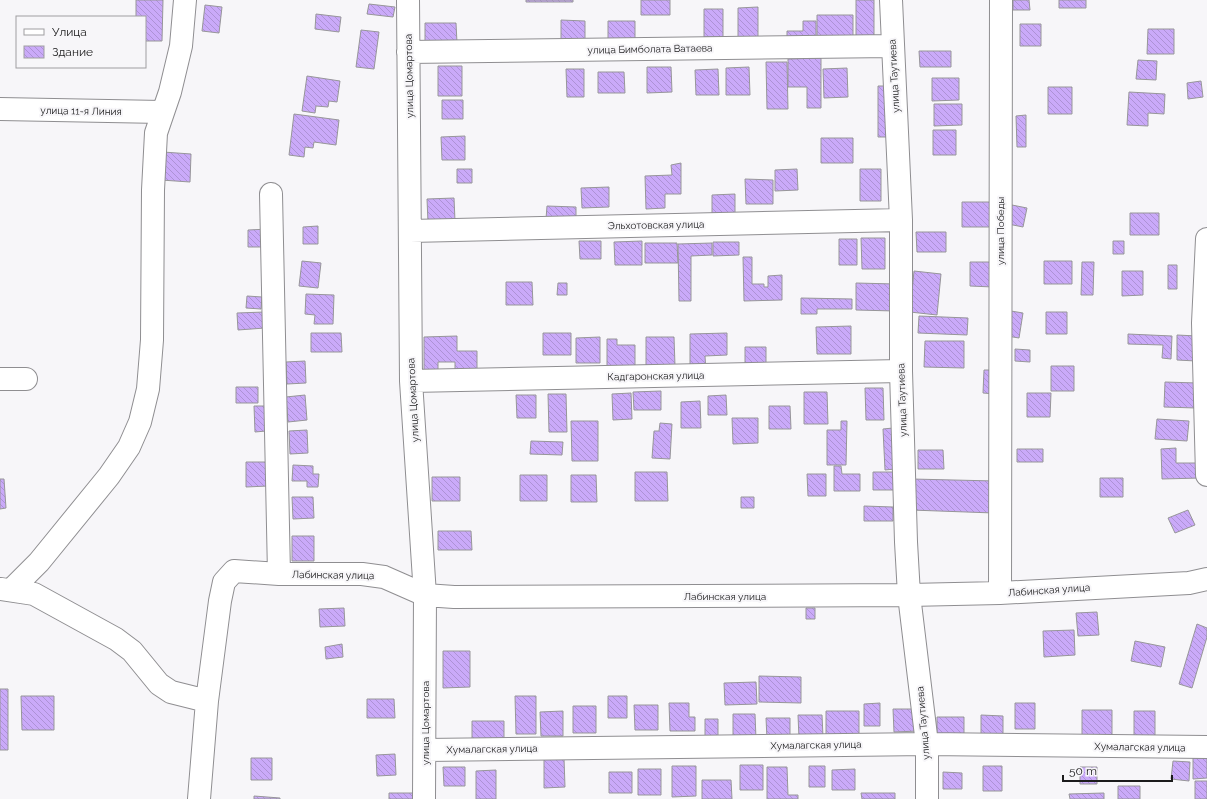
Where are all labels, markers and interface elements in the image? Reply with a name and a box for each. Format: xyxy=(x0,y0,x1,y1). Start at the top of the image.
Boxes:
legend xyxy=(16,16,146,68)
text: Улица xyxy=(52,25,87,39)
street label: улица Цомартова xyxy=(403,34,415,118)
street label: улица Таутиева xyxy=(887,39,901,113)
street label: улица Бимболата Ватаева xyxy=(587,42,713,56)
text: Здание xyxy=(52,45,93,59)
street label: улица 11-я Линия xyxy=(40,105,122,117)
street label: улица Победы xyxy=(995,197,1006,265)
street label: Эльхотовская улица xyxy=(608,219,704,231)
street label: улица Цомартова xyxy=(405,358,421,442)
street label: улица Таутиева xyxy=(895,363,909,437)
street label: Кадгаронская улица xyxy=(607,370,705,382)
street label: Лабинская улица xyxy=(292,569,374,581)
street label: Лабинская улица xyxy=(1007,582,1091,598)
street label: Лабинская улица xyxy=(684,591,766,602)
street label: улица Цомартова xyxy=(420,681,431,765)
street label: улица Таутиева xyxy=(914,686,932,760)
street label: Хумалагская улица xyxy=(770,739,862,751)
street label: Хумалагская улица xyxy=(1094,741,1186,753)
street label: Хумалагская улица xyxy=(446,743,538,755)
scale bar xyxy=(1063,757,1172,783)
text: 50 m xyxy=(1069,764,1097,778)

